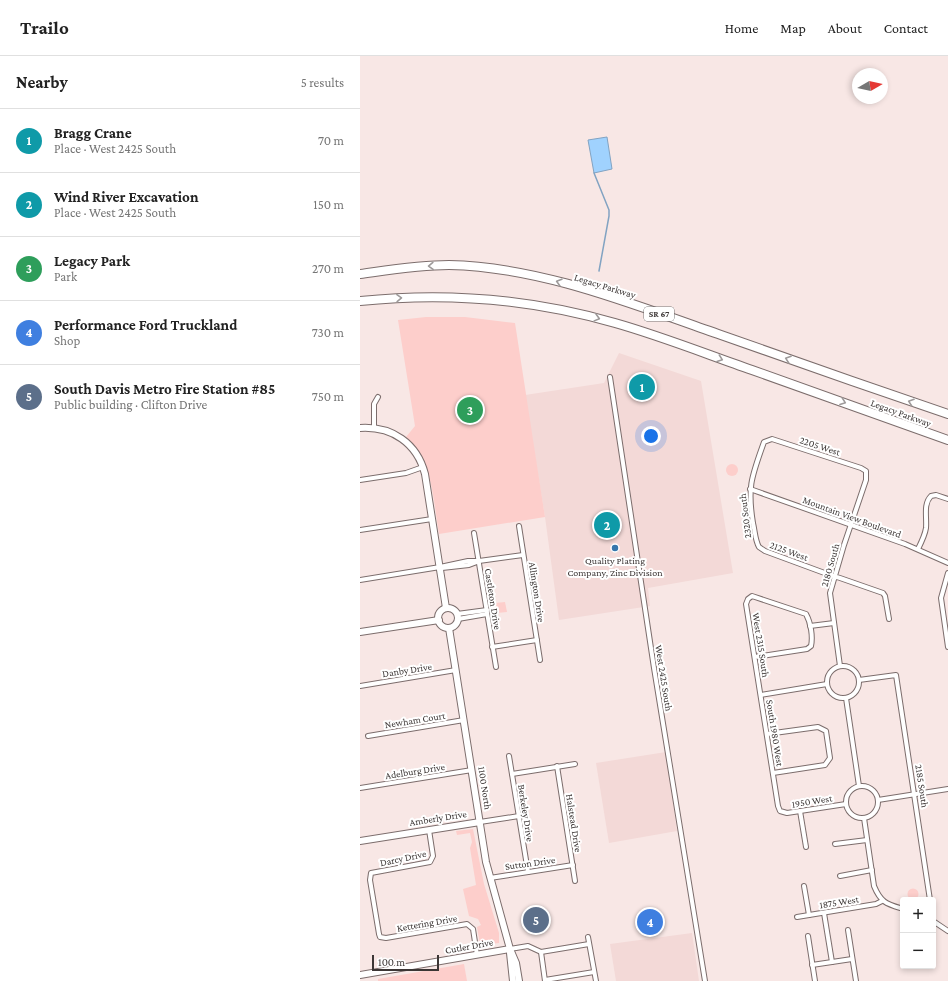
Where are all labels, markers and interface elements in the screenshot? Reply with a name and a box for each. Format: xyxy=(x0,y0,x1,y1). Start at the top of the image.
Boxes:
text: Trailo xyxy=(20,17,69,38)
text: Home xyxy=(725,20,758,36)
text: Map xyxy=(780,20,806,36)
text: About xyxy=(828,20,862,36)
text: Contact xyxy=(884,20,928,36)
north arrow xyxy=(852,68,888,104)
text: Nearby xyxy=(16,73,68,92)
text: 5 results xyxy=(301,75,344,90)
text: Bragg Crane xyxy=(54,125,132,141)
text: 1 xyxy=(27,133,31,148)
text: 70 m xyxy=(318,133,344,148)
text: Place · West 2425 South xyxy=(54,141,176,156)
text: Wind River Excavation xyxy=(54,189,199,205)
text: 2 xyxy=(26,197,32,212)
text: 150 m xyxy=(313,197,344,212)
text: Place · West 2425 South xyxy=(54,205,176,220)
text: Legacy Park xyxy=(54,253,130,269)
text: 3 xyxy=(26,261,32,276)
text: 270 m xyxy=(312,261,344,276)
one-way arrow xyxy=(428,262,434,270)
text: Park xyxy=(54,269,77,284)
street label: Legacy Parkway xyxy=(573,271,637,301)
one-way arrow xyxy=(556,278,563,287)
one-way arrow xyxy=(396,294,402,302)
road number: SR 67 xyxy=(644,307,674,321)
one-way arrow xyxy=(593,313,600,322)
text: Performance Ford Truckland xyxy=(54,317,237,333)
text: 4 xyxy=(25,325,33,340)
text: 730 m xyxy=(312,325,344,340)
text: Shop xyxy=(54,333,80,348)
one-way arrow xyxy=(717,354,724,362)
one-way arrow xyxy=(785,355,792,363)
pin: 1 xyxy=(629,372,655,402)
text: South Davis Metro Fire Station #85 xyxy=(54,381,275,397)
text: 5 xyxy=(26,389,32,404)
text: 750 m xyxy=(312,389,344,404)
pin: 3 xyxy=(457,395,483,425)
text: Public building · Clifton Drive xyxy=(54,397,207,412)
street label: Legacy Parkway xyxy=(869,397,933,429)
one-way arrow xyxy=(839,398,846,406)
one-way arrow xyxy=(908,398,915,406)
your location xyxy=(641,426,661,446)
street label: 2205 West xyxy=(798,434,842,458)
street label: 2320 South xyxy=(737,492,753,539)
street label: Mountain View Boulevard xyxy=(801,494,903,540)
pin: 2 xyxy=(594,510,620,540)
street label: 2125 West xyxy=(768,539,810,563)
street label: 2180 South xyxy=(819,541,842,588)
marker: Quality Plating Company, Zinc Division xyxy=(610,543,620,553)
place label: Quality Plating Company, Zinc Division xyxy=(567,555,663,578)
street label: Allington Drive xyxy=(527,561,547,624)
street label: Castleton Drive xyxy=(483,568,503,631)
street label: West 2315 South xyxy=(750,612,772,679)
street label: West 2425 South xyxy=(653,644,675,713)
street label: Danby Drive xyxy=(381,661,433,679)
street label: South 1980 West xyxy=(764,699,786,768)
street label: Newham Court xyxy=(384,710,447,730)
street label: Adelburg Drive xyxy=(384,761,446,781)
street label: 2185 South xyxy=(913,764,931,809)
street label: 1100 North xyxy=(476,766,494,811)
street label: Berkeley Drive xyxy=(516,784,536,843)
street label: 1950 West xyxy=(791,792,834,810)
street label: Halstead Drive xyxy=(564,793,584,854)
street label: Amberly Drive xyxy=(409,808,468,828)
street label: Darcy Drive xyxy=(379,848,428,868)
street label: Sutton Drive xyxy=(504,854,556,872)
street label: 1875 West xyxy=(819,893,860,911)
map controls xyxy=(900,897,936,969)
button: + xyxy=(900,897,936,933)
pin: 5 xyxy=(523,905,549,935)
pin: 4 xyxy=(637,907,663,937)
street label: Kettering Drive xyxy=(396,912,459,934)
button: − xyxy=(900,933,936,969)
street label: Cutler Drive xyxy=(444,936,495,956)
scale bar xyxy=(372,953,439,972)
text: 100 m xyxy=(378,956,405,968)

